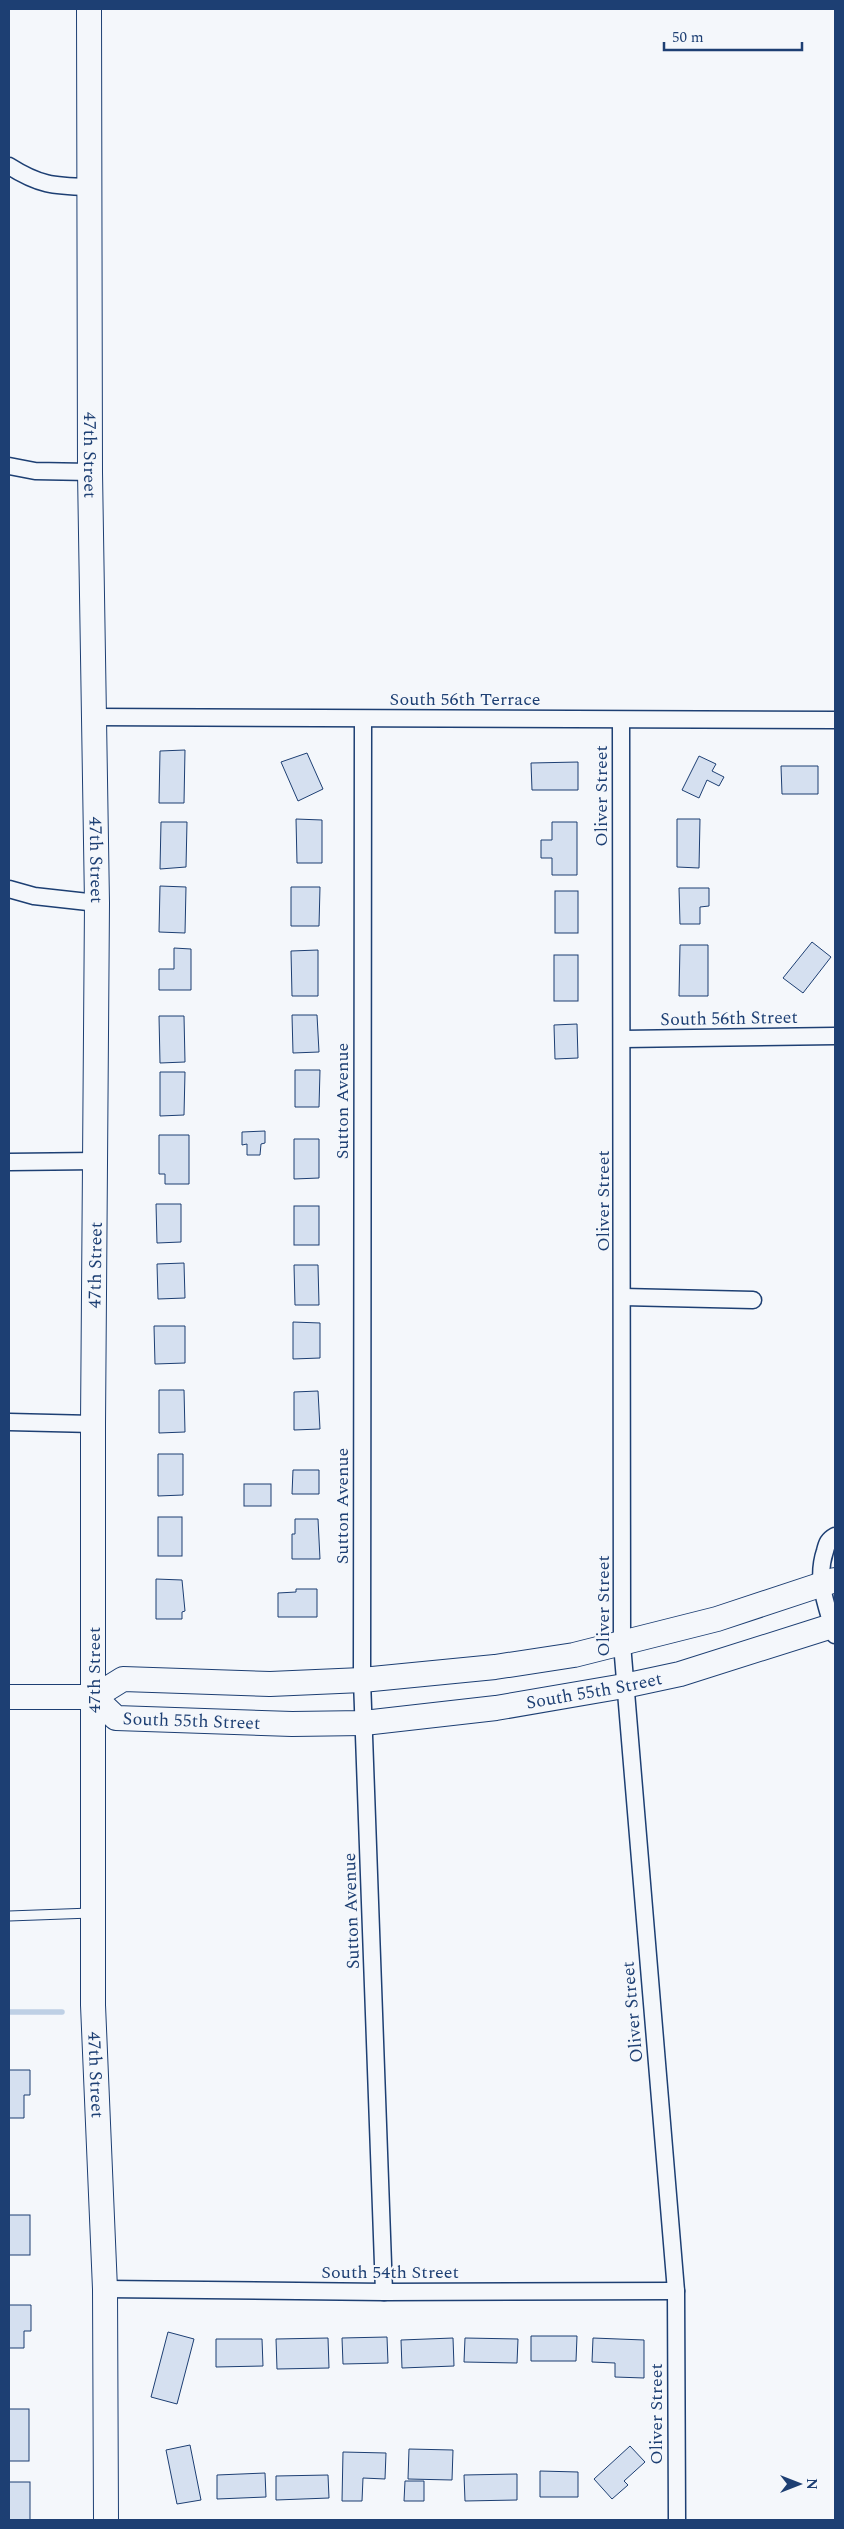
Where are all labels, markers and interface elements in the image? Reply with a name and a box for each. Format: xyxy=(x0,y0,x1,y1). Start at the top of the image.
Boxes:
scale bar xyxy=(664,20,802,52)
text: 50 m xyxy=(672,26,704,49)
street label: 47th Street xyxy=(76,412,103,499)
street label: South 56th Terrace xyxy=(390,686,540,713)
street label: Oliver Street xyxy=(588,745,615,847)
street label: 47th Street xyxy=(82,816,110,903)
street label: South 56th Street xyxy=(660,1004,798,1033)
street label: Sutton Avenue xyxy=(329,1043,356,1159)
street label: Oliver Street xyxy=(590,1150,617,1252)
street label: 47th Street xyxy=(81,1221,110,1309)
street label: Sutton Avenue xyxy=(329,1448,356,1564)
street label: Oliver Street xyxy=(590,1555,617,1657)
street label: 47th Street xyxy=(81,1627,108,1713)
street label: South 55th Street xyxy=(524,1665,665,1717)
street label: South 55th Street xyxy=(122,1705,261,1737)
street label: Sutton Avenue xyxy=(336,1852,367,1970)
street label: Oliver Street xyxy=(615,1960,650,2064)
street label: 47th Street xyxy=(80,2031,111,2119)
street label: South 54th Street xyxy=(321,2259,459,2286)
street label: Oliver Street xyxy=(643,2363,670,2465)
north arrow xyxy=(774,2459,824,2509)
text: N xyxy=(801,2478,822,2490)

